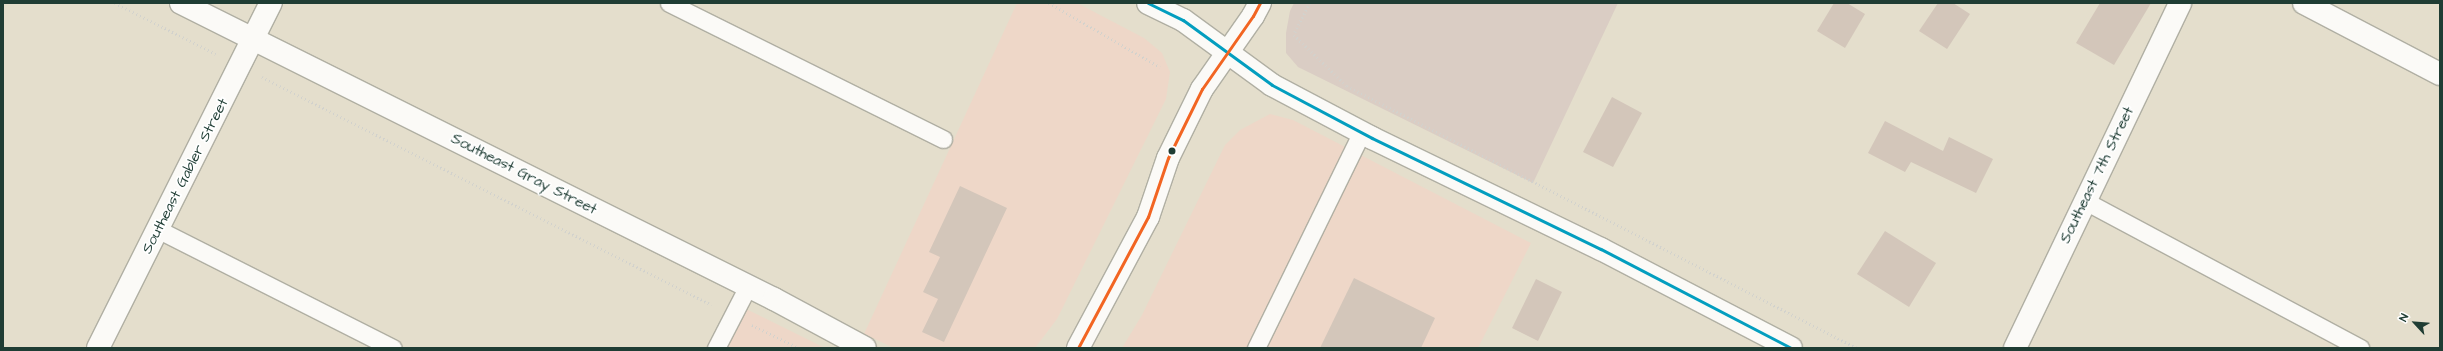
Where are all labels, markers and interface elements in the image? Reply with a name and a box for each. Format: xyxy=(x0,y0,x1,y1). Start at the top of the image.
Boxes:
street label: Southeast Gabler Street xyxy=(138,95,232,257)
street label: Southeast 7th Street xyxy=(2056,104,2138,246)
street label: Southeast Gray Street xyxy=(448,129,600,219)
unlabelled marker xyxy=(1167,146,1177,156)
north arrow xyxy=(2395,303,2435,343)
text: N xyxy=(2396,311,2412,324)

